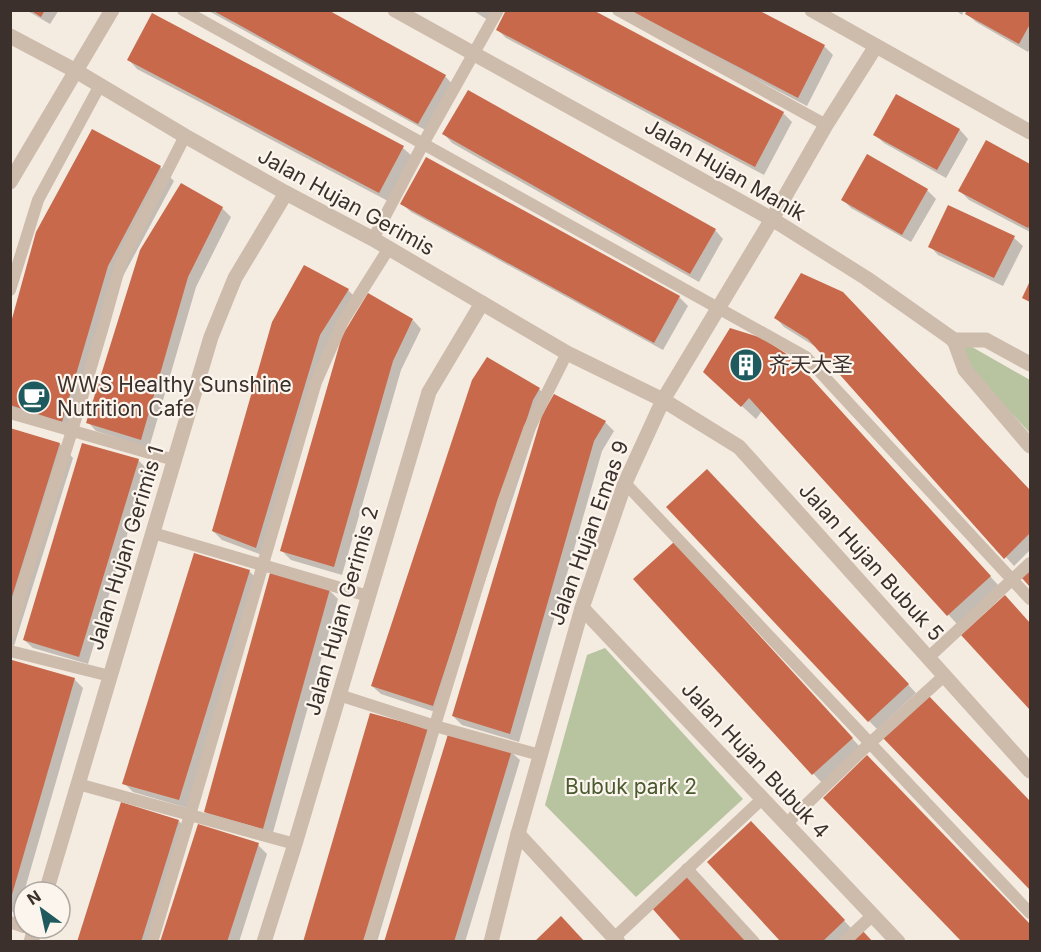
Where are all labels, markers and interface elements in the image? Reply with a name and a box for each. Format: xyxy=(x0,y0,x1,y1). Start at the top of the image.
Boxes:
street label: Jalan Hujan Manik xyxy=(640,113,811,226)
street label: Jalan Hujan Gerimis xyxy=(254,143,439,260)
building icon: 齐天大圣 xyxy=(728,347,764,383)
place label: 齐天大圣 xyxy=(769,352,853,377)
place label: WWS Healthy Sunshine Nutrition Cafe xyxy=(57,372,292,421)
cafe icon: WWS Healthy Sunshine Nutrition Cafe xyxy=(16,379,52,415)
street label: Jalan Hujan Emas 9 xyxy=(543,437,634,629)
street label: Jalan Hujan Gerimis 1 xyxy=(83,443,169,653)
street label: Jalan Hujan Bubuk 5 xyxy=(794,478,949,646)
street label: Jalan Hujan Gerimis 2 xyxy=(300,503,383,718)
street label: Jalan Hujan Bubuk 4 xyxy=(676,676,834,843)
park label: Bubuk park 2 xyxy=(565,774,697,799)
north arrow xyxy=(12,880,72,940)
text: N xyxy=(23,886,44,909)

